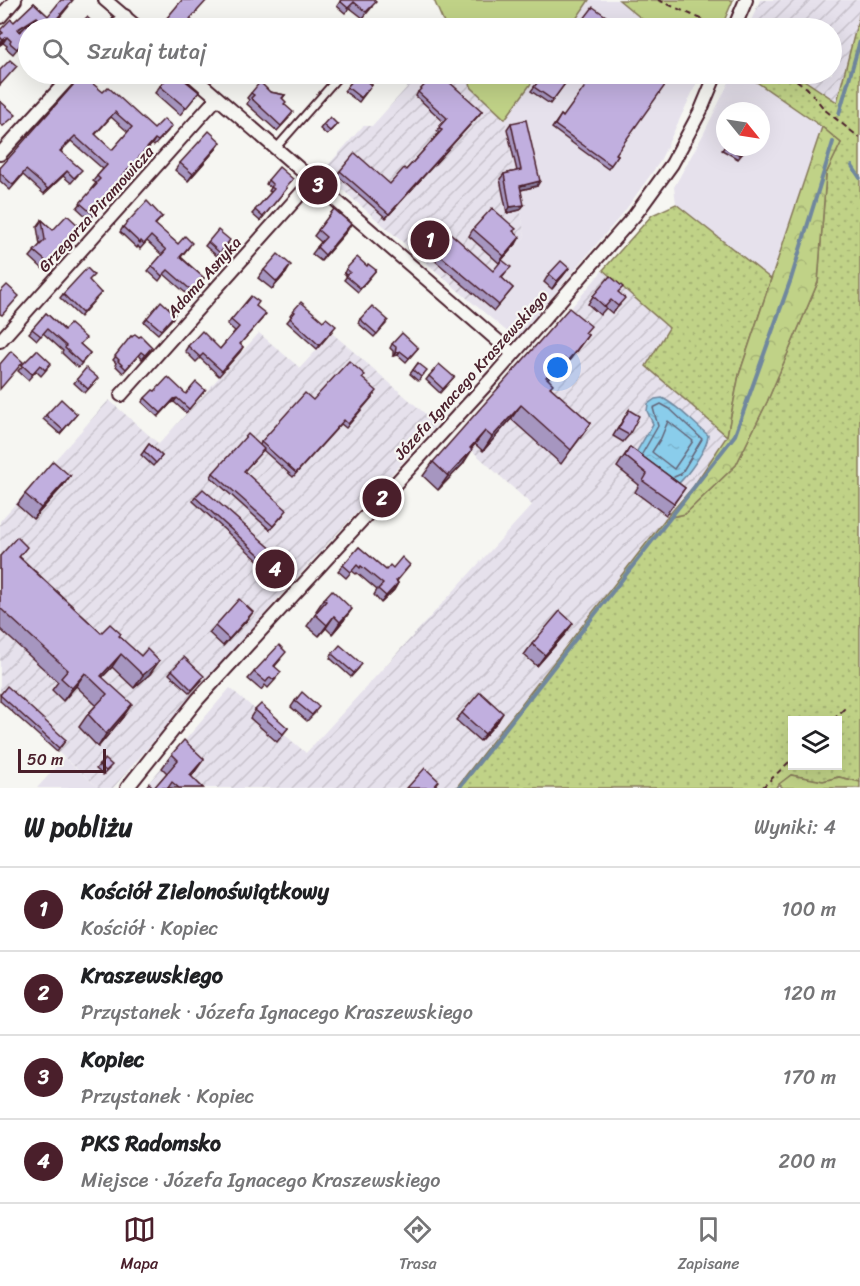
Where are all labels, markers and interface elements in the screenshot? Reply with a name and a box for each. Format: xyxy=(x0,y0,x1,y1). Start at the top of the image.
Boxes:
search box xyxy=(18,18,842,84)
text: Szukaj tutaj xyxy=(87,32,206,71)
icon: search xyxy=(39,35,72,68)
north arrow xyxy=(716,102,770,156)
street label: Grzegorza Piramowicza xyxy=(31,138,162,279)
pin: 3 xyxy=(298,162,338,207)
pin: 1 xyxy=(410,218,450,262)
street label: Adama Asnyka xyxy=(158,229,249,325)
street label: Józefa Ignacego Kraszewskiego xyxy=(386,283,556,468)
your location xyxy=(543,353,572,382)
pin: 2 xyxy=(362,476,401,520)
pin: 4 xyxy=(256,546,294,592)
map controls xyxy=(788,716,842,770)
button: layers xyxy=(788,716,842,770)
text: 50 m xyxy=(27,745,63,774)
scale bar xyxy=(18,746,106,774)
text: W pobliżu xyxy=(24,804,133,850)
text: Wyniki: 4 xyxy=(754,810,836,845)
text: Kościół Zielonoświątkowy xyxy=(81,872,329,911)
text: 1 xyxy=(39,892,48,927)
text: 100 m xyxy=(782,892,836,927)
text: Kościół · Kopiec xyxy=(81,911,219,946)
text: Kraszewskiego xyxy=(81,956,223,995)
text: 2 xyxy=(38,976,49,1011)
text: 120 m xyxy=(783,976,836,1011)
text: Przystanek · Józefa Ignacego Kraszewskiego xyxy=(81,995,473,1030)
text: Kopiec xyxy=(81,1040,145,1079)
text: 3 xyxy=(38,1060,49,1095)
text: 170 m xyxy=(783,1060,836,1095)
text: Przystanek · Kopiec xyxy=(81,1079,255,1114)
text: PKS Radomsko xyxy=(81,1124,221,1163)
text: 4 xyxy=(37,1144,50,1179)
text: 200 m xyxy=(779,1144,836,1179)
text: Miejsce · Józefa Ignacego Kraszewskiego xyxy=(81,1163,440,1198)
tab: Mapa xyxy=(121,1213,158,1278)
tab: Trasa xyxy=(399,1213,437,1278)
tab: Zapisane xyxy=(678,1213,739,1278)

